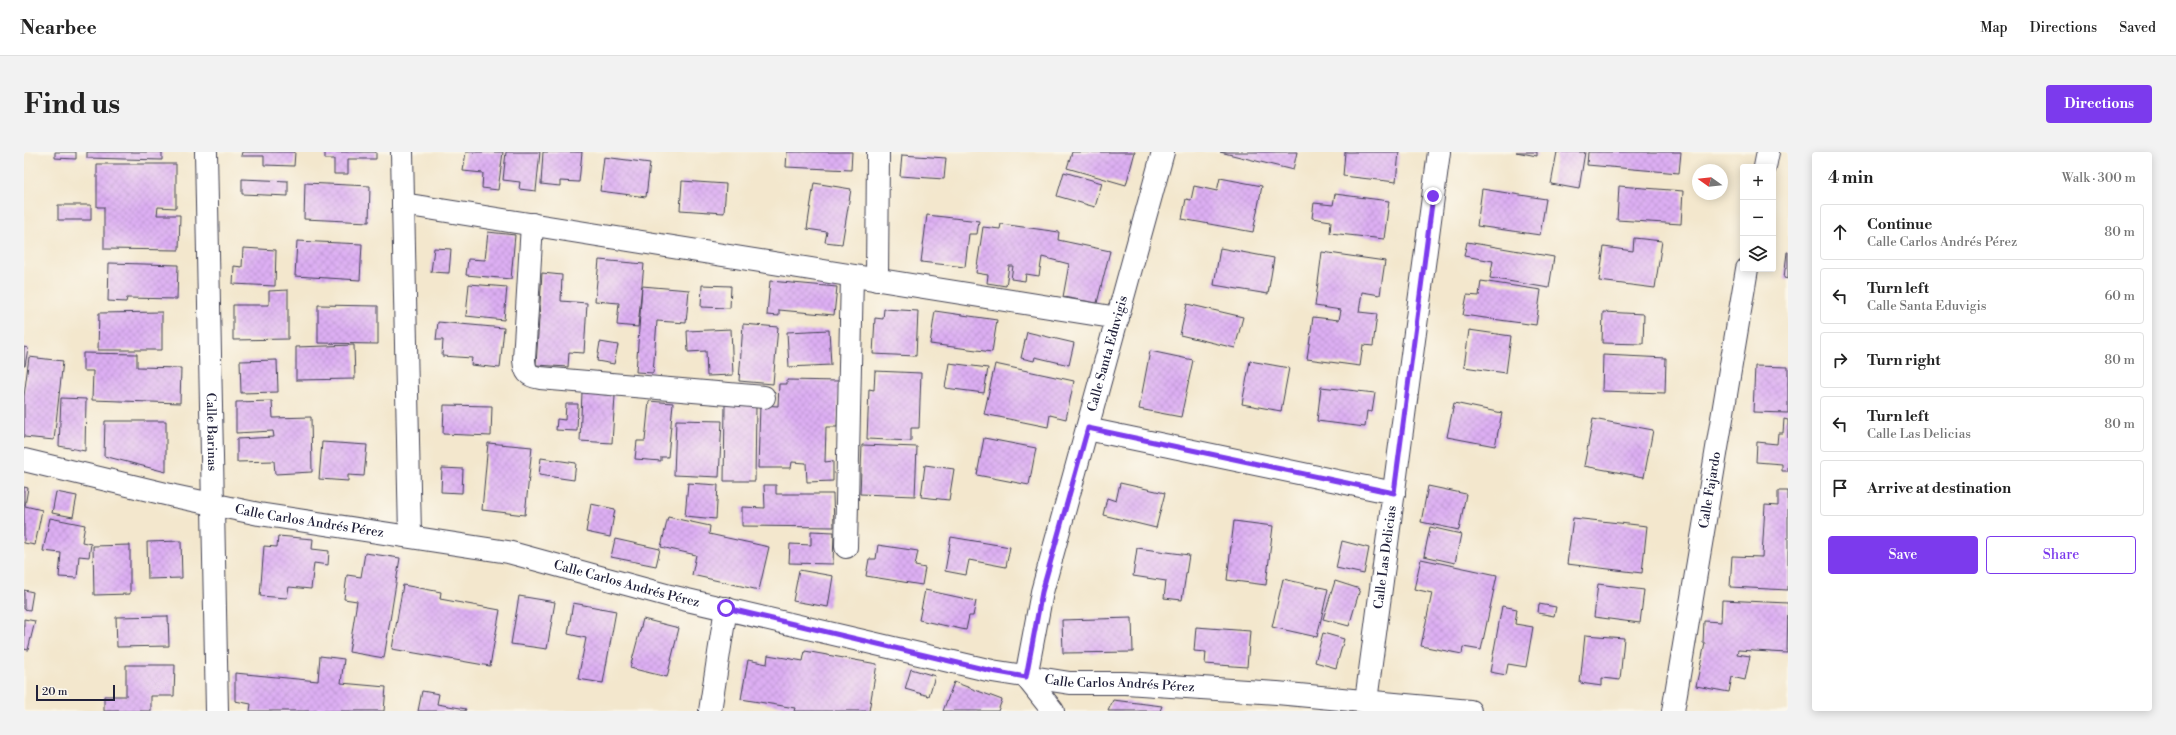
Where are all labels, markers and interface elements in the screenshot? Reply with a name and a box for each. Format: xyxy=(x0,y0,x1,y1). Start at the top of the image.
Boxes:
text: Nearbee xyxy=(20,16,97,40)
text: Map xyxy=(1980,19,2008,37)
text: Directions xyxy=(2030,19,2097,37)
text: Saved xyxy=(2119,19,2156,37)
button: Directions xyxy=(2046,85,2152,123)
text: Find us xyxy=(24,87,120,122)
north arrow xyxy=(1692,164,1728,200)
map controls xyxy=(1740,164,1776,272)
button: + xyxy=(1740,164,1776,200)
text: 4 min xyxy=(1828,167,1873,189)
text: Walk · 300 m xyxy=(2062,170,2136,186)
route end xyxy=(1424,187,1442,205)
button: − xyxy=(1740,200,1776,236)
text: Continue xyxy=(1867,215,1932,234)
icon: ahead xyxy=(1829,221,1851,243)
text: 80 m xyxy=(2104,224,2135,240)
text: Calle Carlos Andrés Pérez xyxy=(1867,234,2017,250)
button: layers xyxy=(1740,236,1776,272)
text: Turn left xyxy=(1867,279,1929,298)
icon: left xyxy=(1829,285,1851,307)
text: 60 m xyxy=(2104,288,2135,304)
street label: Calle Santa Eduvigis xyxy=(1084,294,1131,414)
text: Calle Santa Eduvigis xyxy=(1867,298,1987,314)
icon: right xyxy=(1829,349,1851,371)
text: Turn right xyxy=(1867,351,1941,370)
text: 80 m xyxy=(2104,352,2135,368)
street label: Calle Barinas xyxy=(203,393,220,472)
text: Turn left xyxy=(1867,407,1929,426)
icon: left xyxy=(1829,413,1851,435)
text: 80 m xyxy=(2104,416,2135,432)
text: Calle Las Delicias xyxy=(1867,426,1971,442)
street label: Calle Fajardo xyxy=(1696,450,1724,530)
icon: arrive xyxy=(1829,477,1851,499)
text: Arrive at destination xyxy=(1867,479,2011,498)
street label: Calle Carlos Andrés Pérez xyxy=(233,501,385,541)
street label: Calle Las Delicias xyxy=(1370,504,1400,610)
button: Save xyxy=(1828,536,1978,574)
button: Share xyxy=(1986,536,2136,574)
street label: Calle Carlos Andrés Pérez xyxy=(552,557,701,611)
route start xyxy=(717,599,735,617)
street label: Calle Carlos Andrés Pérez xyxy=(1043,671,1195,696)
scale bar xyxy=(36,683,115,702)
text: 20 m xyxy=(42,685,67,699)

